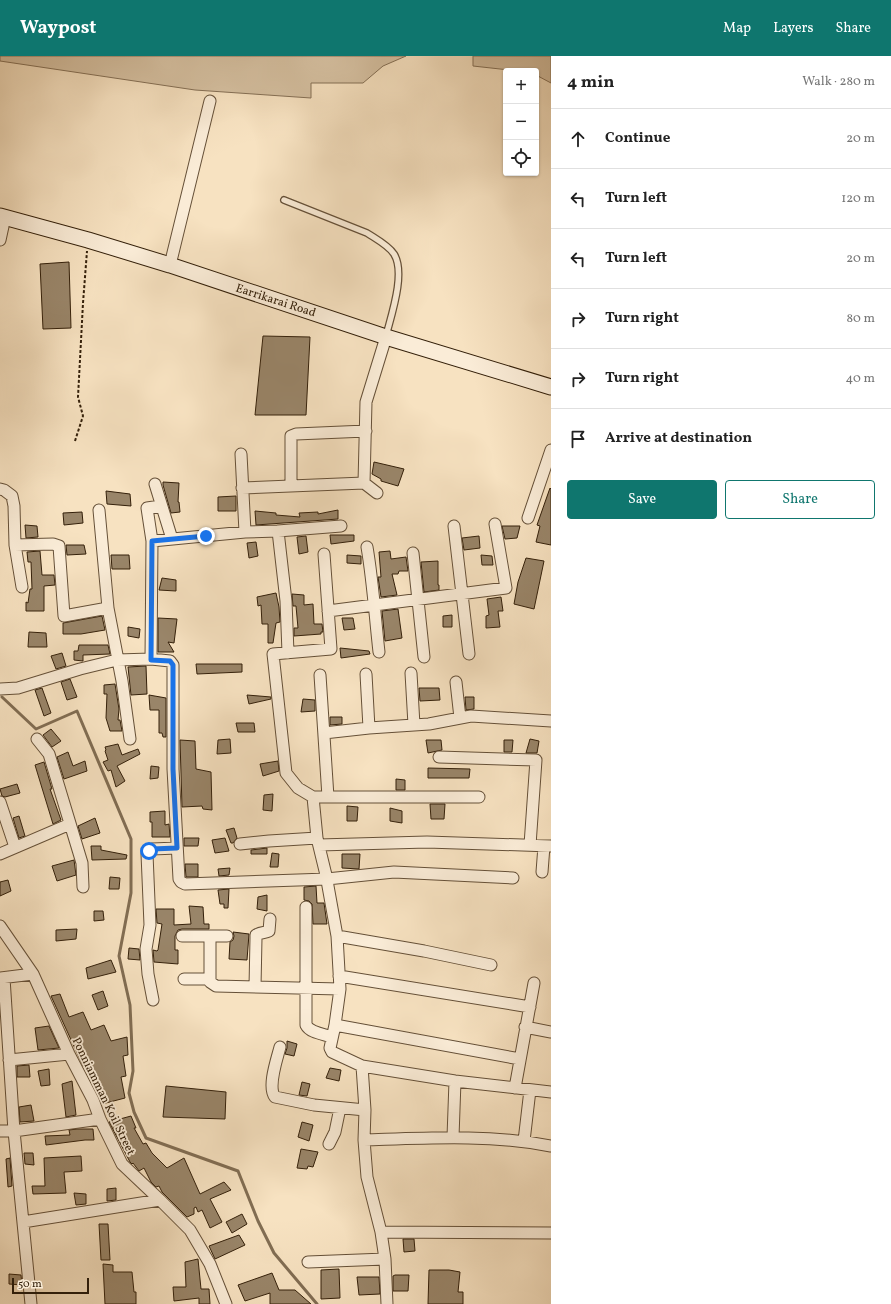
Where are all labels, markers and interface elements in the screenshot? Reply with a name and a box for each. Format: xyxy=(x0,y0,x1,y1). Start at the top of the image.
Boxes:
text: Waypost xyxy=(20,15,96,41)
text: Map xyxy=(723,19,751,38)
text: Layers xyxy=(773,19,813,38)
text: Share xyxy=(835,19,871,38)
map controls xyxy=(503,68,539,176)
button: + xyxy=(503,68,539,104)
text: 4 min xyxy=(567,71,614,94)
text: Walk · 280 m xyxy=(802,73,875,91)
button: − xyxy=(503,104,539,140)
icon: ahead xyxy=(567,128,589,150)
text: Continue xyxy=(605,128,670,149)
text: 20 m xyxy=(846,130,875,148)
button: locate xyxy=(503,140,539,176)
icon: left xyxy=(567,188,589,210)
text: Turn left xyxy=(605,188,667,209)
text: 120 m xyxy=(841,190,875,208)
icon: left xyxy=(567,248,589,270)
text: Turn left xyxy=(605,248,667,269)
text: 20 m xyxy=(846,250,875,268)
street label: Earrikarai Road xyxy=(234,280,318,322)
icon: right xyxy=(567,308,589,330)
text: Turn right xyxy=(605,308,679,329)
text: 80 m xyxy=(846,310,875,328)
icon: right xyxy=(567,368,589,390)
text: Turn right xyxy=(605,368,679,389)
text: 40 m xyxy=(846,370,875,388)
icon: arrive xyxy=(567,428,589,450)
text: Arrive at destination xyxy=(605,428,752,449)
button: Save xyxy=(567,480,717,519)
button: Share xyxy=(725,480,875,519)
route end xyxy=(197,527,215,545)
route start xyxy=(140,842,158,860)
street label: Ponniamman Koil Street xyxy=(68,1035,139,1158)
scale bar xyxy=(12,1276,89,1295)
text: 50 m xyxy=(18,1277,42,1292)

